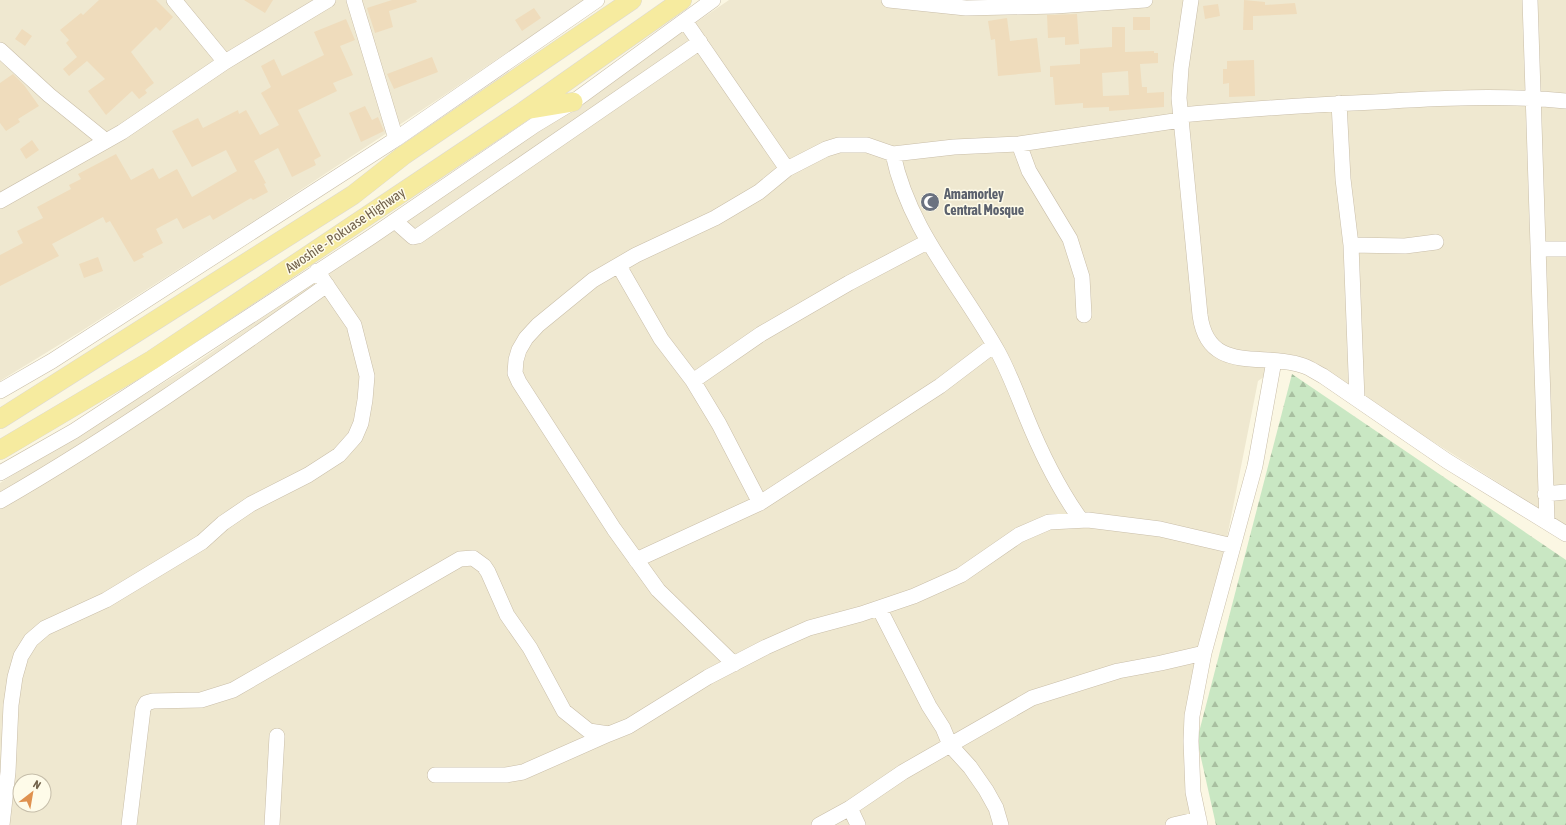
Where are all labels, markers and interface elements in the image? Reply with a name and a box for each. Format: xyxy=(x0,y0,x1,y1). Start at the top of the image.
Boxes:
street label: Awoshie - Pokuase Highway xyxy=(282,184,408,276)
place label: Amamorley Central Mosque xyxy=(943,186,1024,218)
mosque icon: Amamorley Central Mosque xyxy=(919,191,941,213)
north arrow xyxy=(12,773,52,813)
text: N xyxy=(31,778,43,791)

